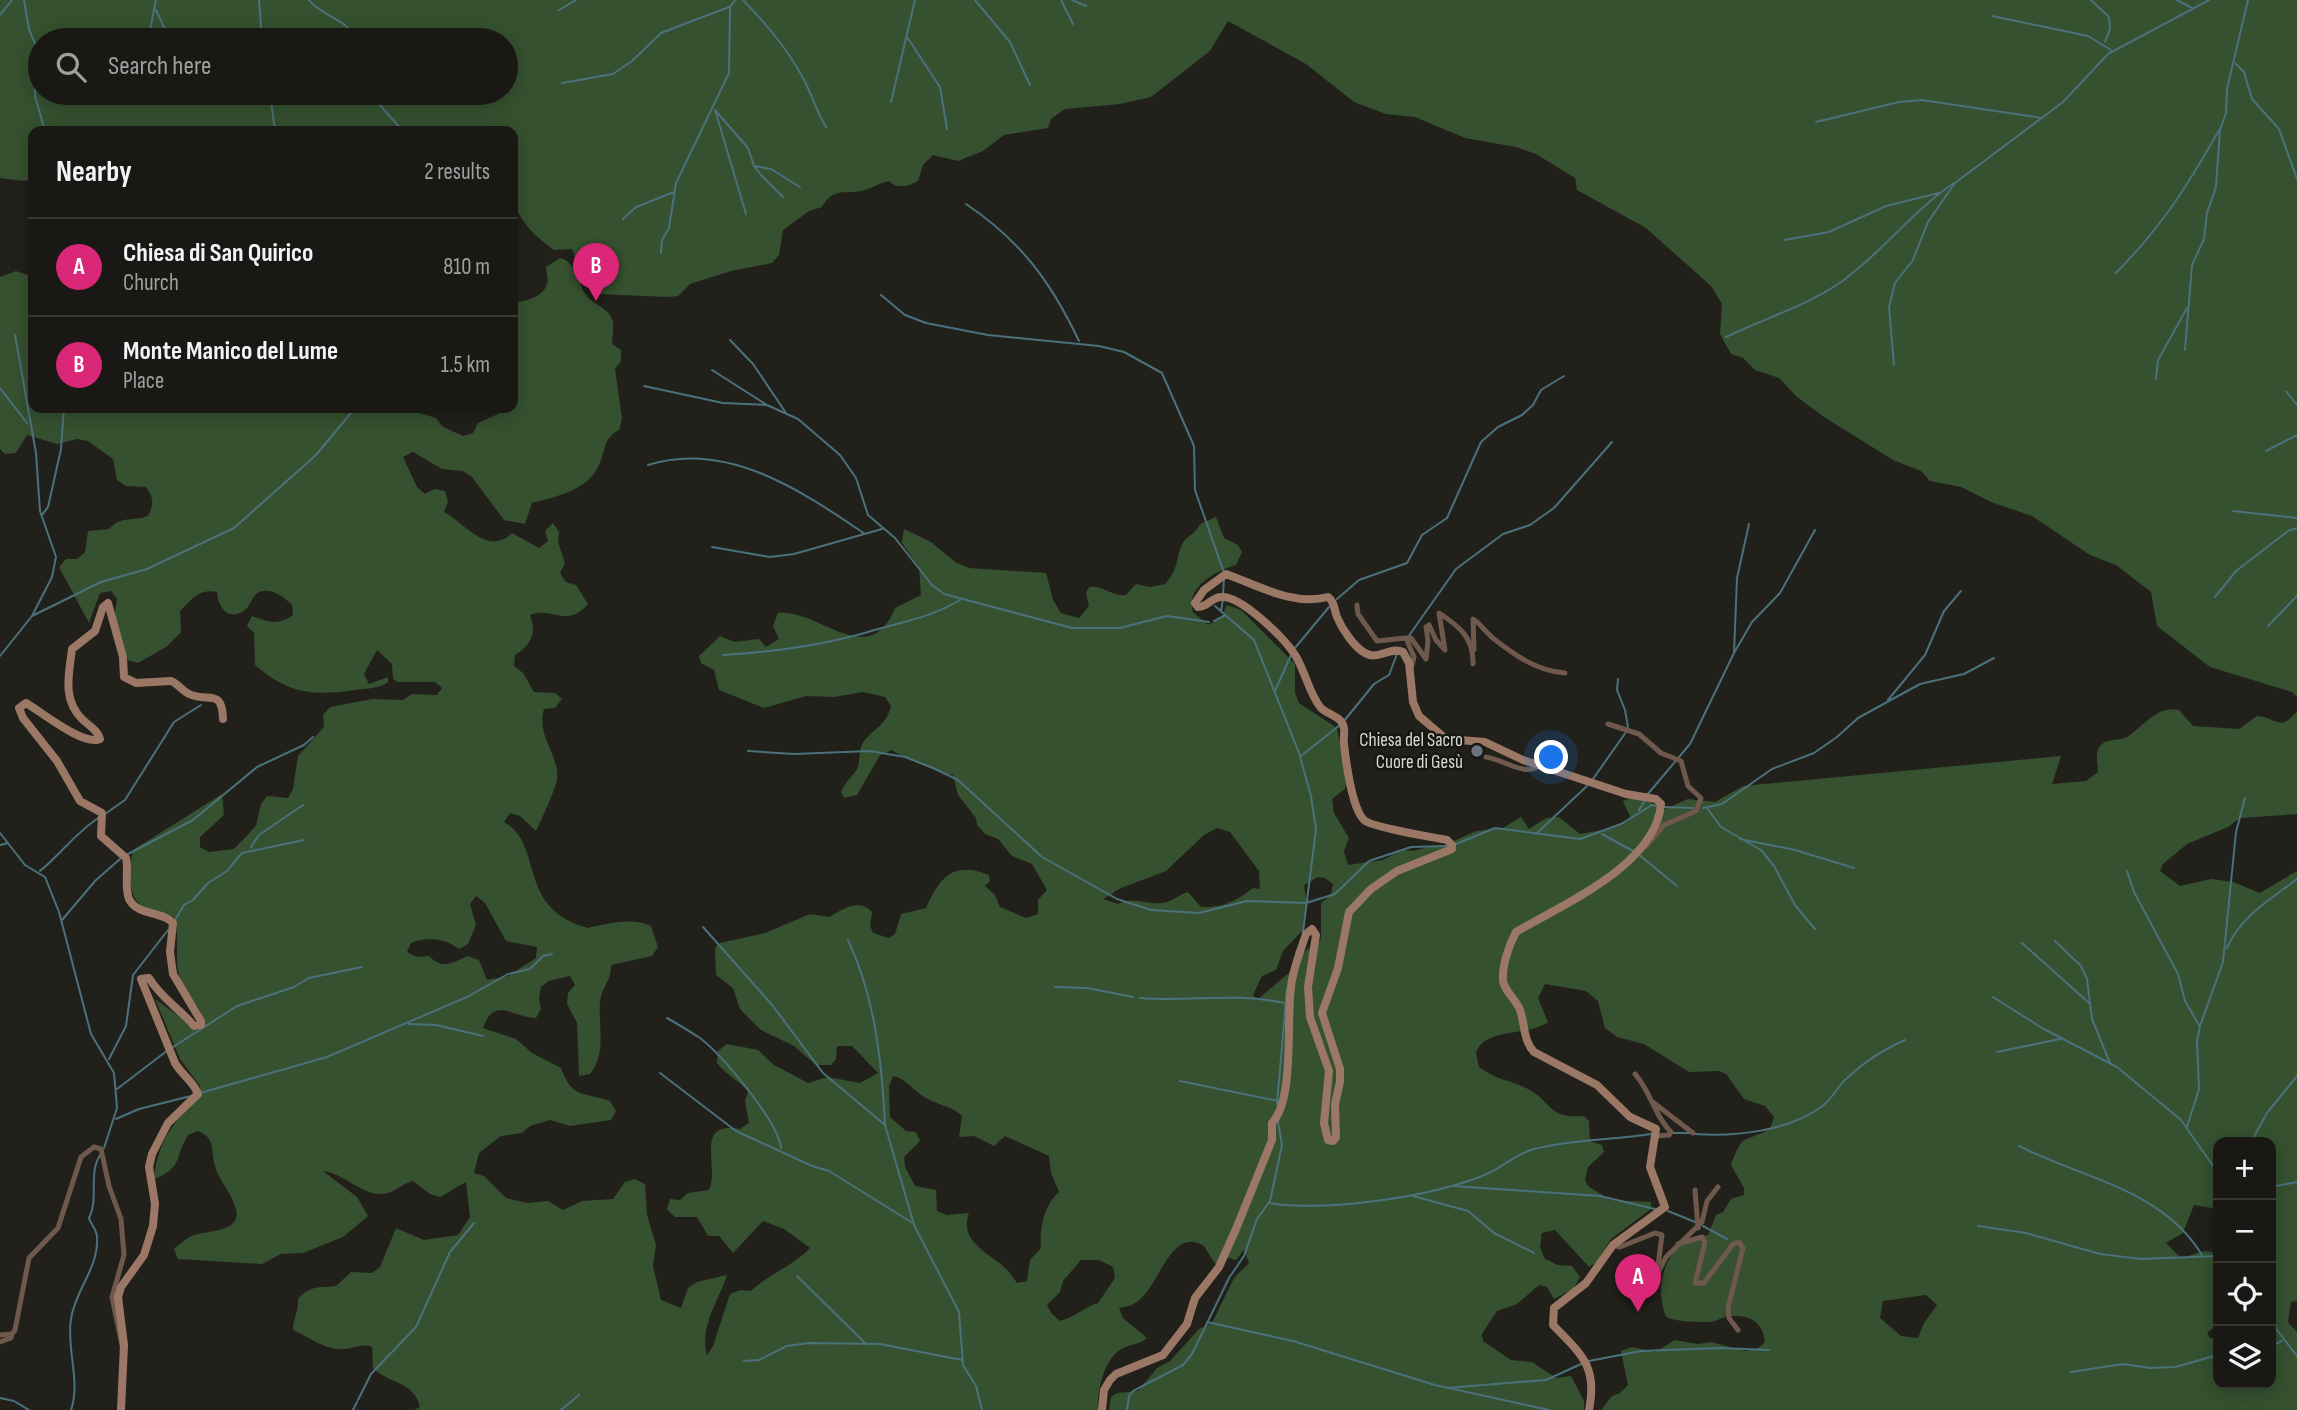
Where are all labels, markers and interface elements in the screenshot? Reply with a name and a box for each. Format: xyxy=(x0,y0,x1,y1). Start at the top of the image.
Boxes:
search box xyxy=(28,28,518,105)
icon: search xyxy=(52,48,90,86)
text: Search here xyxy=(108,51,211,82)
text: Nearby xyxy=(56,154,132,190)
text: 2 results xyxy=(424,158,490,186)
text: Chiesa di San Quirico xyxy=(123,238,313,269)
pin: B xyxy=(573,243,619,301)
text: A xyxy=(74,253,84,281)
text: 810 m xyxy=(443,253,490,281)
text: Church xyxy=(123,269,179,297)
text: Monte Manico del Lume xyxy=(123,336,338,367)
text: B xyxy=(74,351,84,379)
text: 1.5 km xyxy=(441,351,490,379)
text: Place xyxy=(123,367,164,395)
place label: Chiesa del Sacro Cuore di Gesù xyxy=(1359,729,1463,774)
your location xyxy=(1534,740,1568,774)
marker: Chiesa del Sacro Cuore di Gesù xyxy=(1469,743,1485,759)
map controls xyxy=(2213,1137,2276,1389)
button: + xyxy=(2213,1137,2276,1200)
button: − xyxy=(2213,1200,2276,1263)
pin: A xyxy=(1615,1254,1661,1312)
button: locate xyxy=(2213,1263,2276,1326)
button: layers xyxy=(2213,1326,2276,1389)

